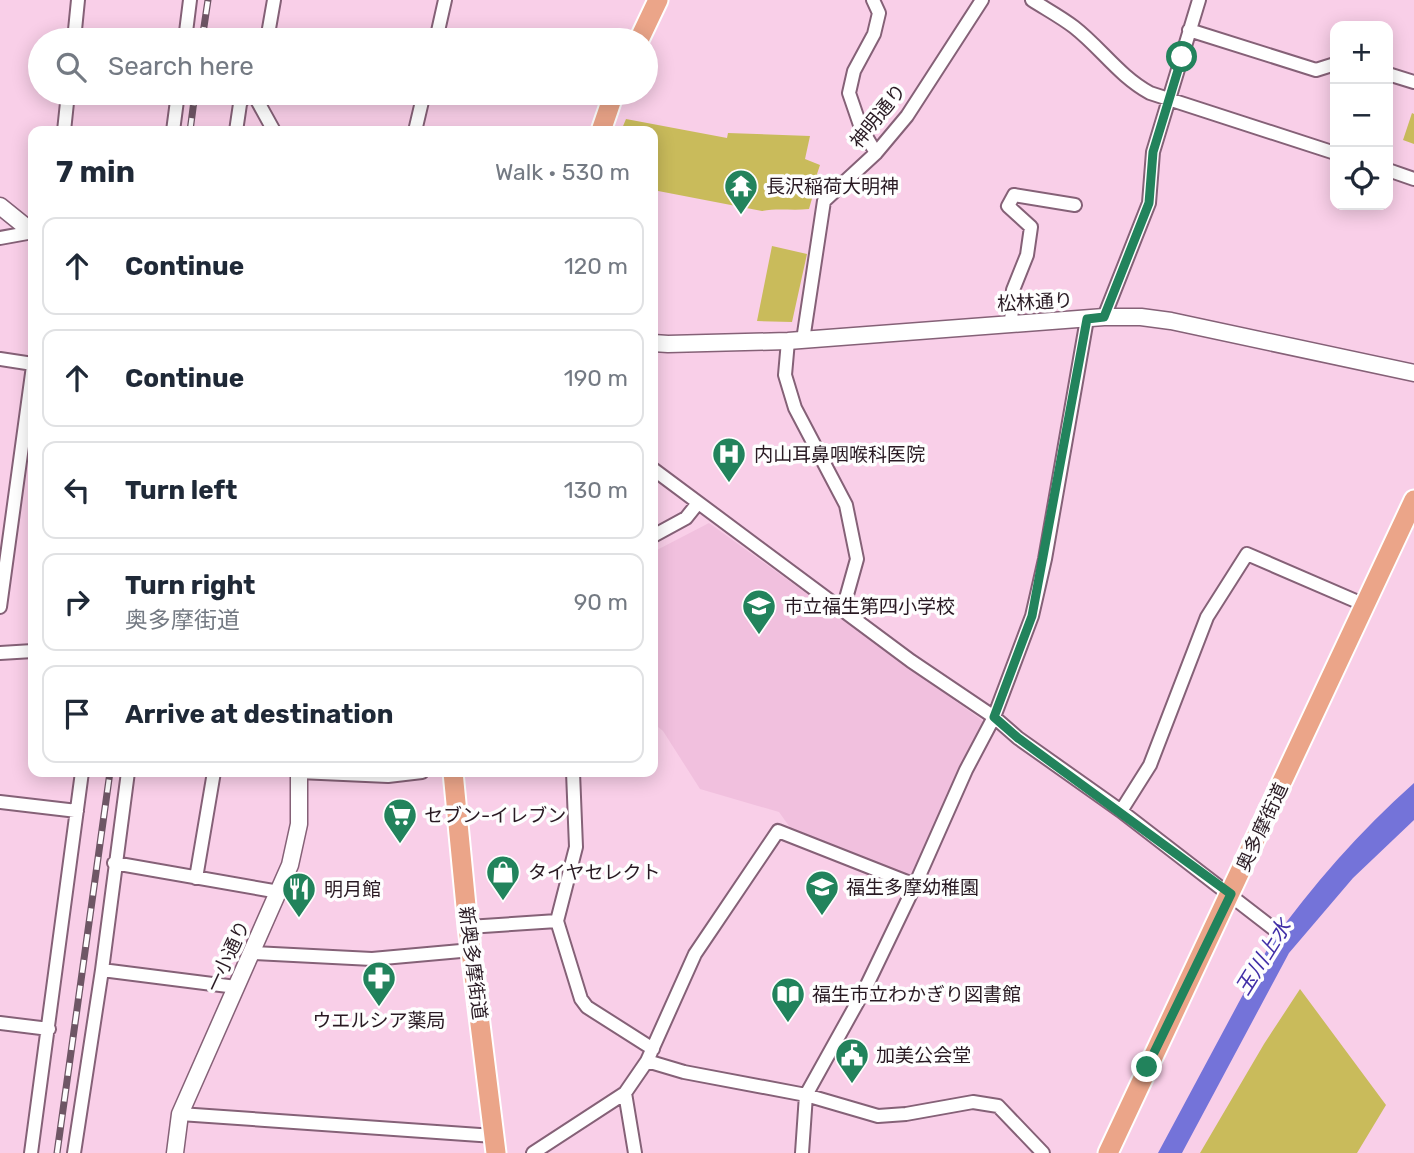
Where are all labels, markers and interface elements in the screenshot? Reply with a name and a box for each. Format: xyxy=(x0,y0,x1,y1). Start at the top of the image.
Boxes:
map controls xyxy=(1330,21,1393,210)
button: + xyxy=(1330,21,1393,84)
search box xyxy=(28,28,658,105)
route start xyxy=(1166,41,1197,72)
icon: search xyxy=(52,48,90,86)
text: Search here xyxy=(108,51,254,82)
street label: 神明通り xyxy=(845,79,911,153)
button: − xyxy=(1330,84,1393,147)
button: locate xyxy=(1330,147,1393,210)
text: 7 min xyxy=(56,154,135,190)
text: Walk · 530 m xyxy=(495,158,630,186)
temple icon: 長沢稲荷大明神 xyxy=(722,167,760,216)
place label: 長沢稲荷大明神 xyxy=(766,175,899,198)
icon: ahead xyxy=(58,247,96,285)
text: Continue xyxy=(125,251,244,282)
text: 120 m xyxy=(564,252,628,280)
street label: 松林通り xyxy=(996,289,1074,315)
icon: ahead xyxy=(58,359,96,397)
text: Continue xyxy=(125,363,244,394)
text: 190 m xyxy=(564,364,628,392)
hospital icon: 内山耳鼻咽喉科医院 xyxy=(710,435,748,484)
place label: 内山耳鼻咽喉科医院 xyxy=(754,443,925,466)
icon: left xyxy=(58,471,96,509)
text: Turn left xyxy=(125,475,237,506)
text: 130 m xyxy=(564,476,628,504)
text: Turn right xyxy=(125,570,255,601)
icon: right xyxy=(58,583,96,621)
school or university icon: 市立福生第四小学校 xyxy=(740,587,778,636)
text: 90 m xyxy=(574,588,628,616)
place label: 市立福生第四小学校 xyxy=(784,595,955,618)
text: 奥多摩街道 xyxy=(125,606,240,634)
icon: arrive xyxy=(58,695,96,733)
text: Arrive at destination xyxy=(125,699,393,730)
street label: 奥多摩街道 xyxy=(1231,779,1293,875)
supermarket icon: セブン-イレブン xyxy=(381,796,419,845)
place label: セブン-イレブン xyxy=(424,804,566,827)
shop icon: タイヤセレクト xyxy=(484,853,522,902)
place label: タイヤセレクト xyxy=(528,861,660,884)
school or university icon: 福生多摩幼稚園 xyxy=(803,868,841,917)
restaurant icon: 明月館 xyxy=(280,870,318,919)
place label: 福生多摩幼稚園 xyxy=(846,876,979,899)
place label: 明月館 xyxy=(324,878,381,901)
street label: 新奥多摩街道 xyxy=(455,905,491,1021)
water label: 玉川上水 xyxy=(1230,913,1297,999)
street label: 一小通り xyxy=(202,917,254,995)
pharmacy icon: ウエルシア薬局 xyxy=(360,959,398,1008)
library icon: 福生市立わかぎり図書館 xyxy=(769,975,807,1024)
place label: 福生市立わかぎり図書館 xyxy=(812,983,1021,1006)
place label: ウエルシア薬局 xyxy=(312,1009,446,1032)
public building icon: 加美公会堂 xyxy=(833,1036,871,1085)
place label: 加美公会堂 xyxy=(876,1044,971,1067)
route end xyxy=(1131,1051,1162,1082)

